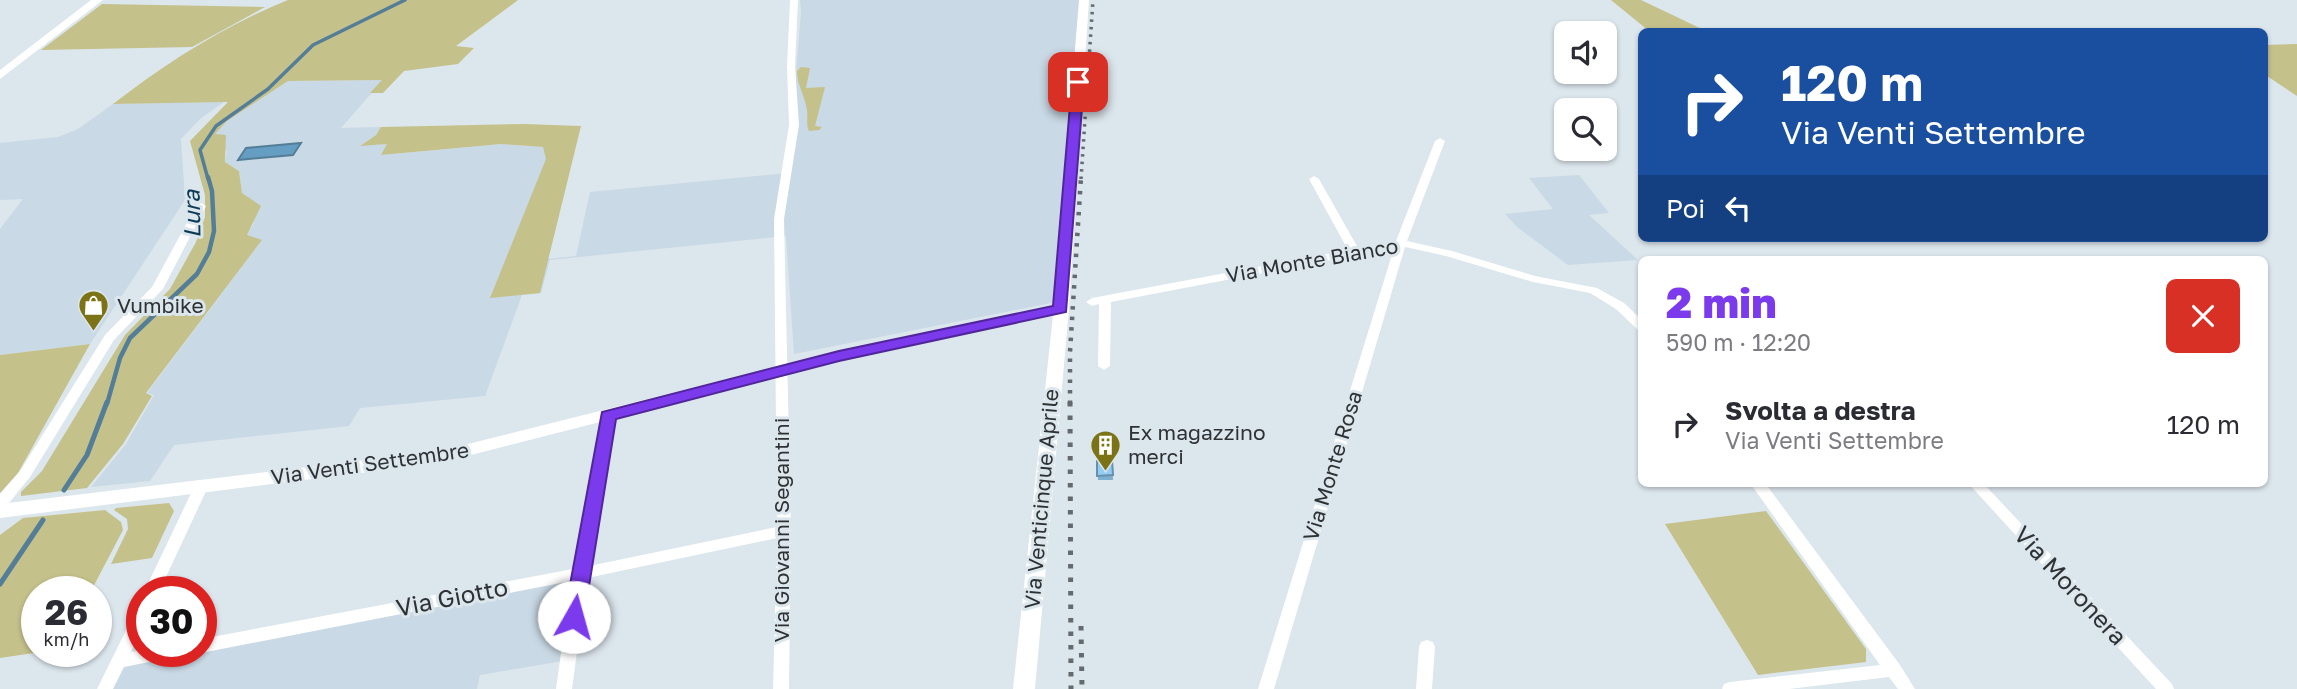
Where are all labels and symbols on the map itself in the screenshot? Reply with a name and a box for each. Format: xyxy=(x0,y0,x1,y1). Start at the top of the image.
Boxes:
pin xyxy=(1048,52,1108,112)
water label: Lura xyxy=(177,189,205,238)
street label: Via Monte Bianco xyxy=(1224,232,1400,288)
shop icon: Vumbike xyxy=(77,289,111,333)
place label: Vumbike xyxy=(117,292,204,318)
street label: Via Monte Rosa xyxy=(1297,387,1367,544)
street label: Via Venticinque Aprile xyxy=(1018,388,1064,610)
street label: Via Giovanni Segantini xyxy=(768,418,794,642)
place label: Ex magazzino merci xyxy=(1128,419,1266,469)
building icon: Ex magazzino merci xyxy=(1088,428,1122,472)
street label: Via Venti Settembre xyxy=(269,436,471,490)
street label: Via Moronera xyxy=(2009,520,2134,650)
street label: Via Giotto xyxy=(393,571,510,622)
speed limit sign: 30 xyxy=(126,576,217,667)
position arrow xyxy=(537,580,611,654)

